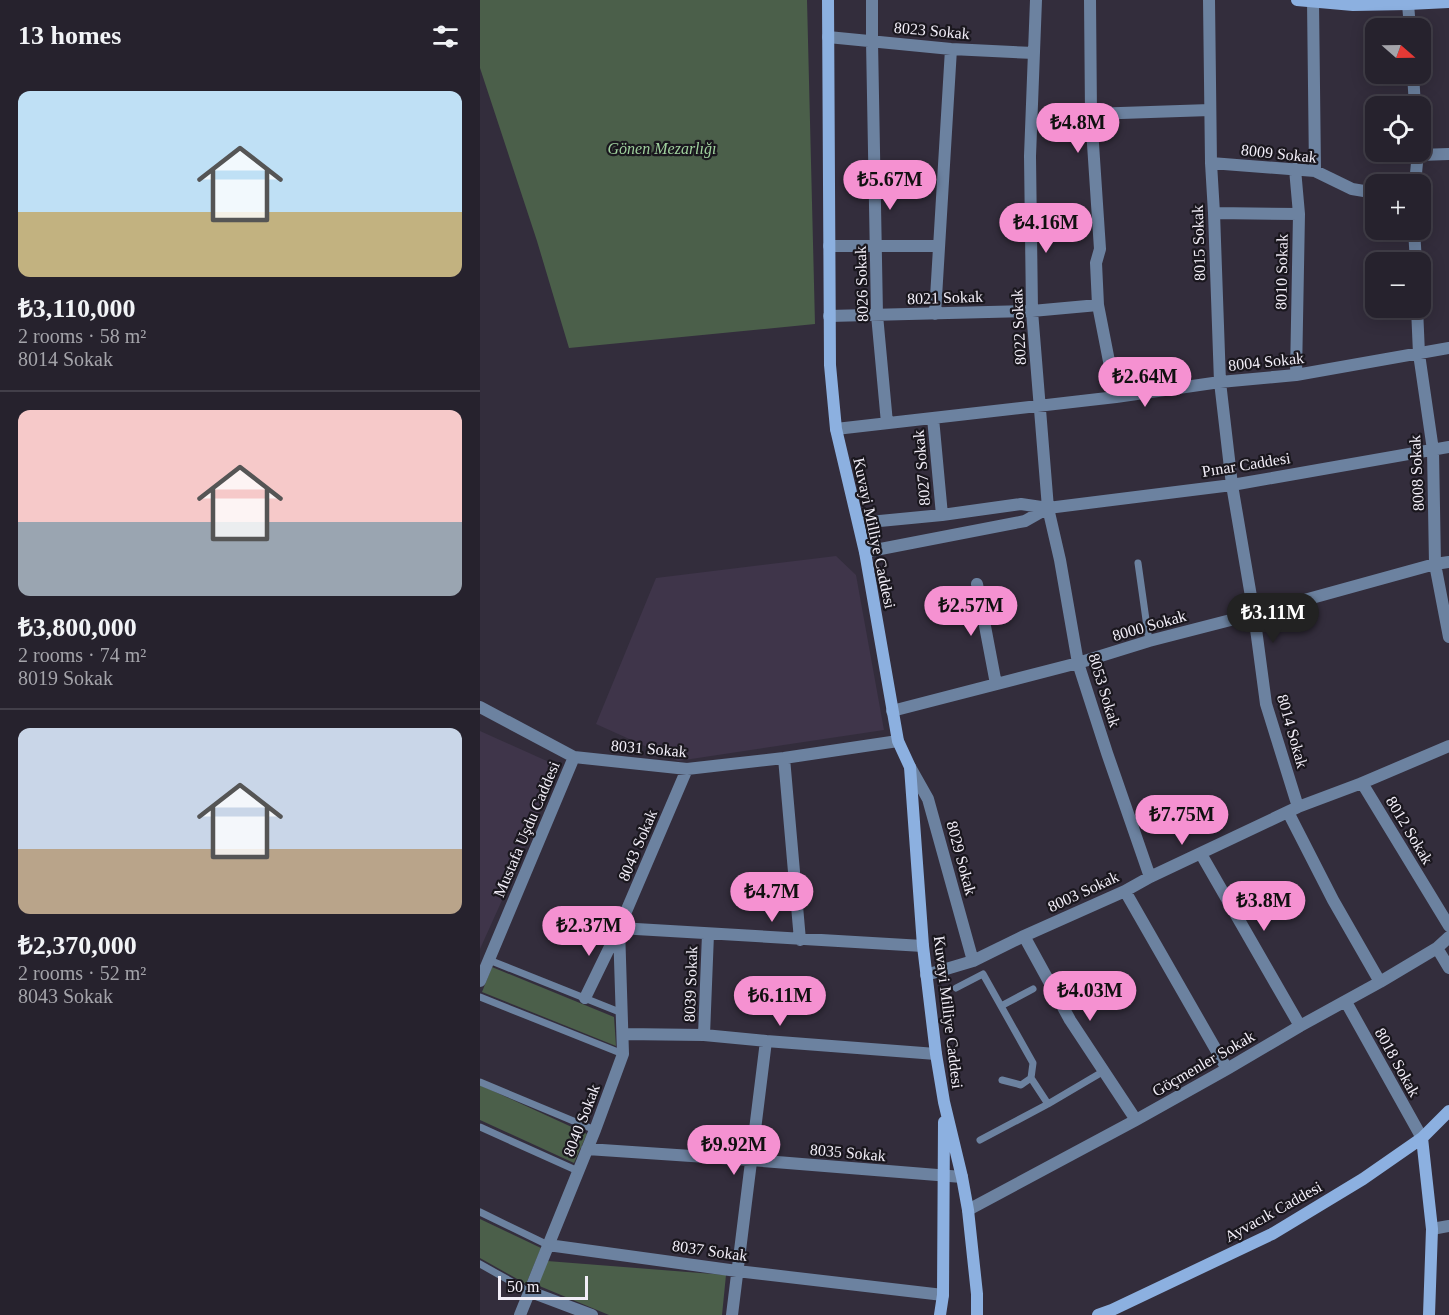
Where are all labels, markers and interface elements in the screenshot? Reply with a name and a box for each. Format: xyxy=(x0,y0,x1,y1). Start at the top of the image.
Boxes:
north arrow xyxy=(1365,18,1431,84)
map controls xyxy=(1365,18,1431,318)
street label: 8023 Sokak xyxy=(893,19,971,42)
icon: filters xyxy=(429,20,462,53)
text: 13 homes xyxy=(18,21,121,50)
button: locate xyxy=(1365,96,1431,162)
pin: ₺4.8M xyxy=(1036,103,1120,154)
text: ₺4.8M xyxy=(1050,111,1106,133)
icon: home xyxy=(186,130,294,238)
park label: Gönen Mezarlığı xyxy=(608,140,716,158)
street label: 8009 Sokak xyxy=(1240,141,1318,166)
pin: ₺5.67M xyxy=(841,160,939,211)
text: ₺5.67M xyxy=(857,168,923,190)
button: + xyxy=(1365,174,1431,240)
pin: ₺4.16M xyxy=(997,203,1095,254)
street label: 8015 Sokak xyxy=(1189,205,1208,281)
text: ₺4.16M xyxy=(1013,211,1079,233)
street label: 8010 Sokak xyxy=(1272,234,1291,310)
street label: 8026 Sokak xyxy=(852,246,871,322)
button: − xyxy=(1365,252,1431,318)
street label: 8021 Sokak xyxy=(907,288,983,307)
street label: 8022 Sokak xyxy=(1008,289,1029,365)
text: ₺3,110,000 xyxy=(18,294,135,323)
text: 2 rooms · 58 m² xyxy=(18,325,146,347)
text: 8014 Sokak xyxy=(18,348,113,370)
street label: 8004 Sokak xyxy=(1227,349,1305,374)
pin: ₺2.64M xyxy=(1096,357,1194,408)
text: ₺2.64M xyxy=(1112,365,1178,387)
street label: 8027 Sokak xyxy=(910,429,933,507)
street label: 8008 Sokak xyxy=(1406,435,1427,511)
icon: home xyxy=(186,449,294,557)
street label: Pınar Caddesi xyxy=(1201,449,1292,480)
street label: Kuvayi Milliye Caddesi xyxy=(849,456,899,611)
pin: ₺2.57M xyxy=(922,586,1020,637)
pin: ₺3.11M xyxy=(1224,593,1322,644)
text: ₺2.57M xyxy=(938,594,1004,616)
text: ₺3.11M xyxy=(1241,601,1305,623)
street label: 8000 Sokak xyxy=(1110,607,1188,644)
text: ₺3,800,000 xyxy=(18,613,137,642)
text: 2 rooms · 74 m² xyxy=(18,644,146,666)
street label: 8053 Sokak xyxy=(1085,651,1124,729)
text: 8019 Sokak xyxy=(18,667,113,689)
street label: 8014 Sokak xyxy=(1274,692,1311,770)
street label: 8031 Sokak xyxy=(610,737,688,760)
street label: Mustafa Uşdu Caddesi xyxy=(490,758,564,900)
icon: home xyxy=(186,767,294,875)
street label: 8012 Sokak xyxy=(1383,793,1436,867)
pin: ₺7.75M xyxy=(1133,795,1231,846)
text: ₺7.75M xyxy=(1149,803,1215,825)
street label: 8043 Sokak xyxy=(615,807,660,883)
street label: 8029 Sokak xyxy=(943,819,980,897)
street label: 8003 Sokak xyxy=(1045,868,1121,915)
pin: ₺4.7M xyxy=(730,872,814,923)
text: ₺4.7M xyxy=(744,880,800,902)
pin: ₺3.8M xyxy=(1222,881,1306,932)
text: ₺3.8M xyxy=(1236,889,1292,911)
pin: ₺2.37M xyxy=(540,906,638,957)
text: ₺2.37M xyxy=(556,914,622,936)
text: ₺2,370,000 xyxy=(18,931,137,960)
street label: Kuvayi Milliye Caddesi xyxy=(930,935,966,1090)
street label: 8039 Sokak xyxy=(681,946,700,1022)
text: 2 rooms · 52 m² xyxy=(18,962,146,984)
pin: ₺4.03M xyxy=(1041,971,1139,1022)
pin: ₺6.11M xyxy=(731,976,829,1027)
text: ₺4.03M xyxy=(1057,979,1123,1001)
text: ₺6.11M xyxy=(748,984,812,1006)
text: 8043 Sokak xyxy=(18,985,113,1007)
street label: 8018 Sokak xyxy=(1372,1025,1423,1100)
street label: Göçmenler Sokak xyxy=(1149,1027,1258,1100)
street label: 8040 Sokak xyxy=(560,1082,603,1159)
pin: ₺9.92M xyxy=(685,1125,783,1176)
text: ₺9.92M xyxy=(701,1133,767,1155)
street label: 8035 Sokak xyxy=(809,1141,887,1164)
street label: Ayvacık Caddesi xyxy=(1222,1177,1326,1246)
street label: 8037 Sokak xyxy=(671,1237,749,1264)
scale bar xyxy=(498,1273,588,1300)
text: 50 m xyxy=(507,1278,539,1295)

